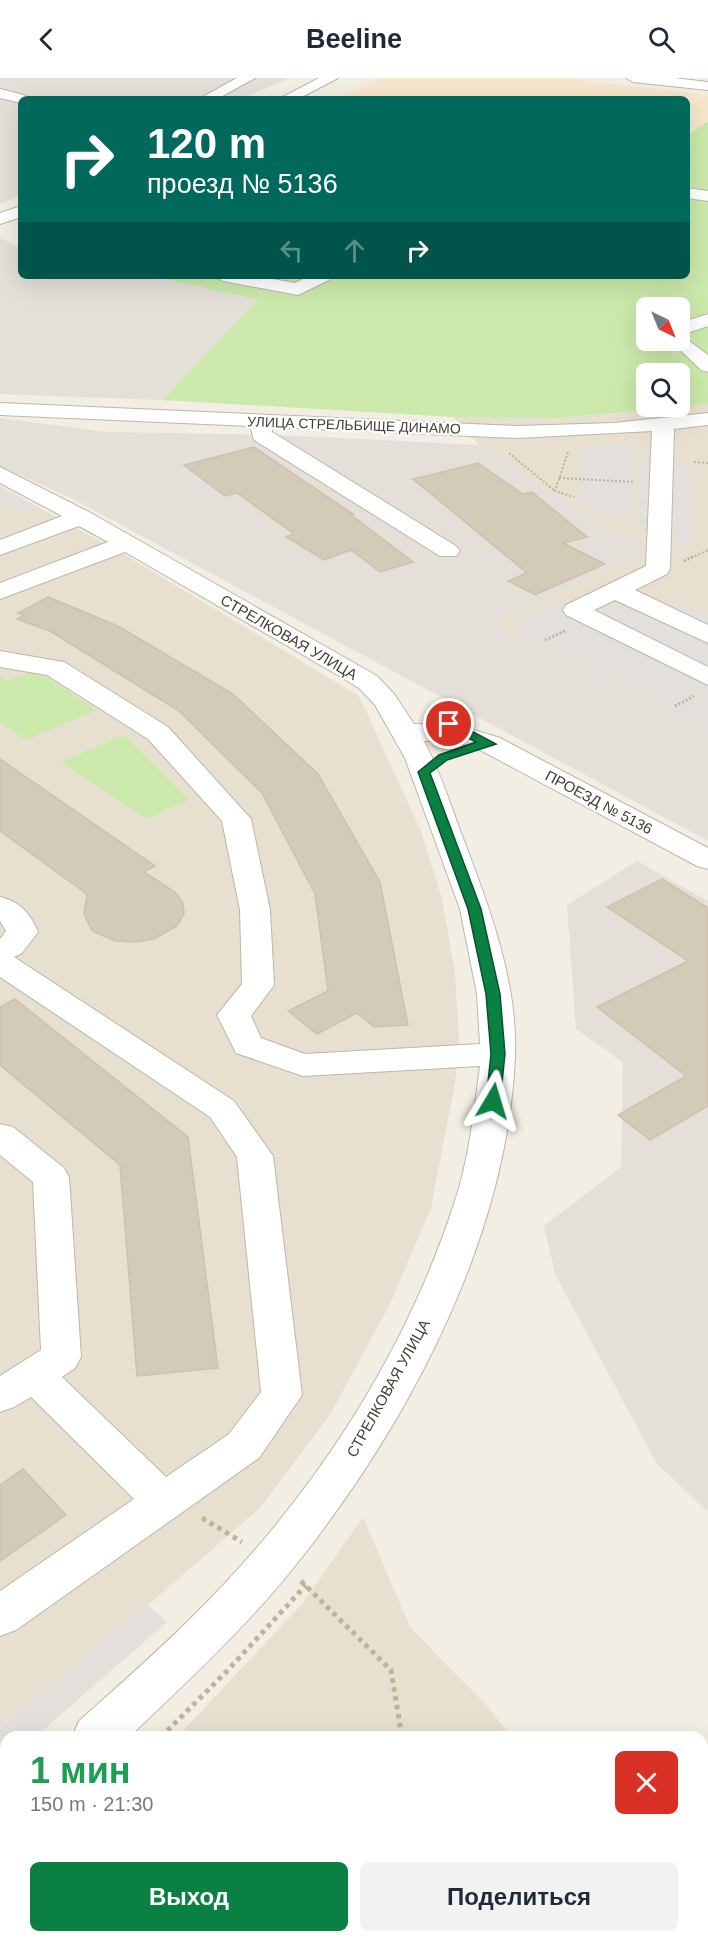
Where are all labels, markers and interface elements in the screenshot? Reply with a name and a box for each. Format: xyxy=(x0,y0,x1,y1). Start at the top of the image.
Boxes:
icon: back xyxy=(30,23,63,56)
icon: search xyxy=(645,23,678,56)
text: Beeline xyxy=(306,24,402,54)
icon: right xyxy=(48,120,126,198)
text: 120 m xyxy=(147,120,266,167)
text: проезд № 5136 xyxy=(147,169,338,199)
icon: left xyxy=(275,234,308,267)
icon: ahead xyxy=(338,234,371,267)
icon: right xyxy=(401,234,434,267)
north arrow xyxy=(636,297,690,351)
map controls xyxy=(636,297,690,417)
button: search xyxy=(636,363,690,417)
street label: УЛИЦА СТРЕЛЬБИЩЕ ДИНАМО xyxy=(247,413,461,437)
street label: СТРЕЛКОВАЯ УЛИЦА xyxy=(218,591,360,683)
pin xyxy=(423,698,474,749)
icon: arrive xyxy=(432,707,465,740)
street label: ПРОЕЗД № 5136 xyxy=(543,767,655,837)
position arrow xyxy=(461,1069,525,1133)
street label: СТРЕЛКОВАЯ УЛИЦА xyxy=(343,1316,433,1460)
text: 1 мин xyxy=(30,1750,131,1791)
button: close xyxy=(615,1751,678,1814)
text: 150 m · 21:30 xyxy=(30,1793,153,1815)
button: Выход xyxy=(30,1862,348,1931)
button: Поделиться xyxy=(360,1862,678,1931)

